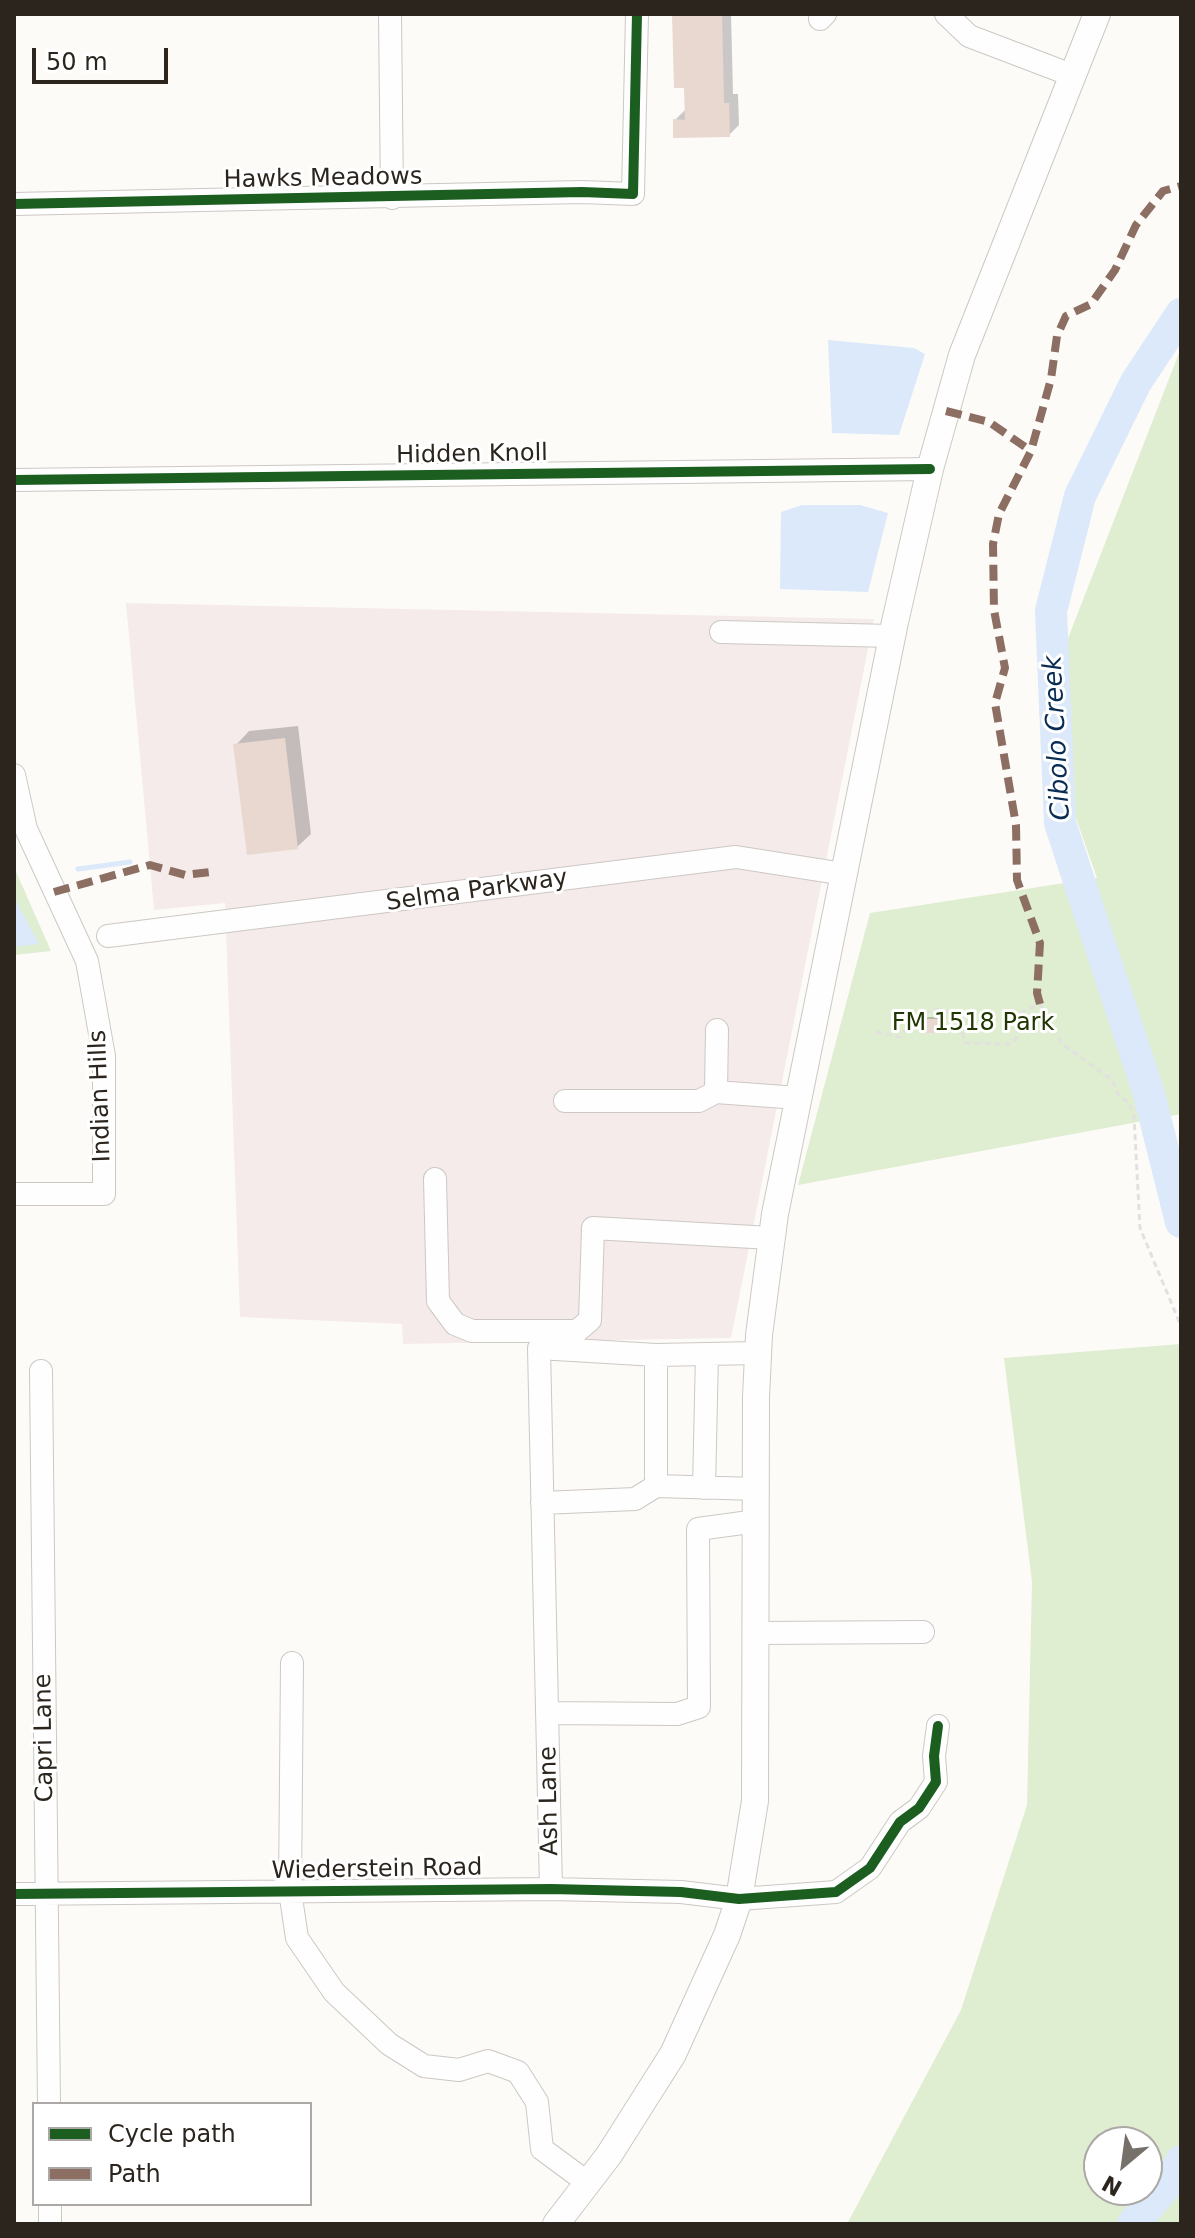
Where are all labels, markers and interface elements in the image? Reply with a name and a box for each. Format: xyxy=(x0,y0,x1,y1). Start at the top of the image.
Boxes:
scale bar xyxy=(36,32,172,82)
text: 50 m xyxy=(46,48,108,76)
street label: Hawks Meadows xyxy=(223,163,423,195)
street label: Hidden Knoll xyxy=(396,439,548,471)
water label: Cibolo Creek xyxy=(1038,655,1078,821)
street label: Selma Parkway xyxy=(384,864,570,918)
park label: FM 1518 Park xyxy=(892,1010,1054,1038)
street label: Indian Hills xyxy=(84,1029,118,1163)
street label: Capri Lane xyxy=(29,1673,61,1803)
street label: Ash Lane xyxy=(535,1746,565,1856)
street label: Wiederstein Road xyxy=(271,1854,483,1886)
legend xyxy=(32,2102,312,2206)
text: Cycle path xyxy=(108,2120,236,2148)
north arrow xyxy=(1083,2126,1163,2206)
text: Path xyxy=(108,2160,161,2188)
text: N xyxy=(1098,2170,1126,2201)

